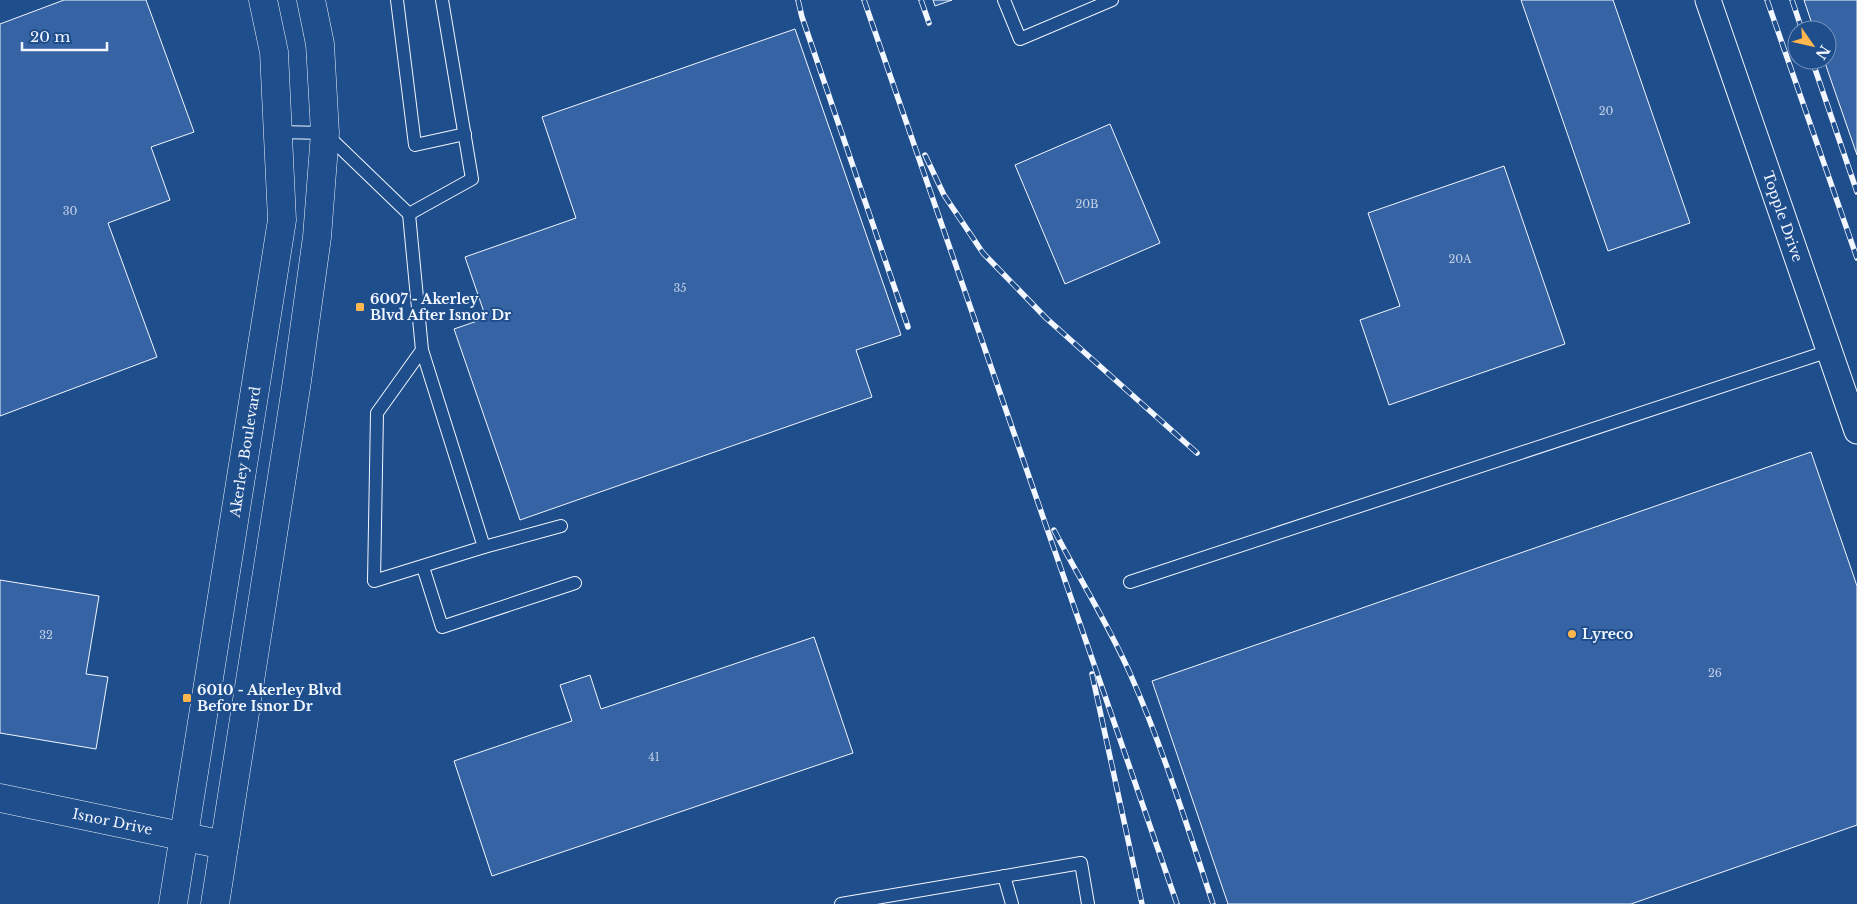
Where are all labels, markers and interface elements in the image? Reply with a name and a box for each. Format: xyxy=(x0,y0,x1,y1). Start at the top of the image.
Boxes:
scale bar xyxy=(22,20,108,52)
north arrow xyxy=(1787,20,1837,70)
text: 20 m xyxy=(30,27,70,46)
text: N xyxy=(1812,42,1834,63)
house number: 20 xyxy=(1599,104,1613,118)
street label: Topple Drive xyxy=(1759,169,1807,264)
house number: 20B xyxy=(1075,197,1099,211)
house number: 30 xyxy=(63,204,77,218)
house number: 20A xyxy=(1449,252,1472,266)
house number: 35 xyxy=(673,281,687,295)
place label: 6007 - Akerley Blvd After Isnor Dr xyxy=(370,290,511,324)
marker: 6007 - Akerley Blvd After Isnor Dr xyxy=(354,301,366,313)
street label: Akerley Boulevard xyxy=(226,384,264,520)
place label: Lyreco xyxy=(1582,625,1633,643)
house number: 32 xyxy=(39,628,53,642)
marker: Lyreco xyxy=(1566,628,1578,640)
house number: 26 xyxy=(1708,666,1722,680)
place label: 6010 - Akerley Blvd Before Isnor Dr xyxy=(197,681,342,715)
marker: 6010 - Akerley Blvd Before Isnor Dr xyxy=(181,692,193,704)
house number: 41 xyxy=(648,750,660,764)
street label: Isnor Drive xyxy=(71,804,154,839)

